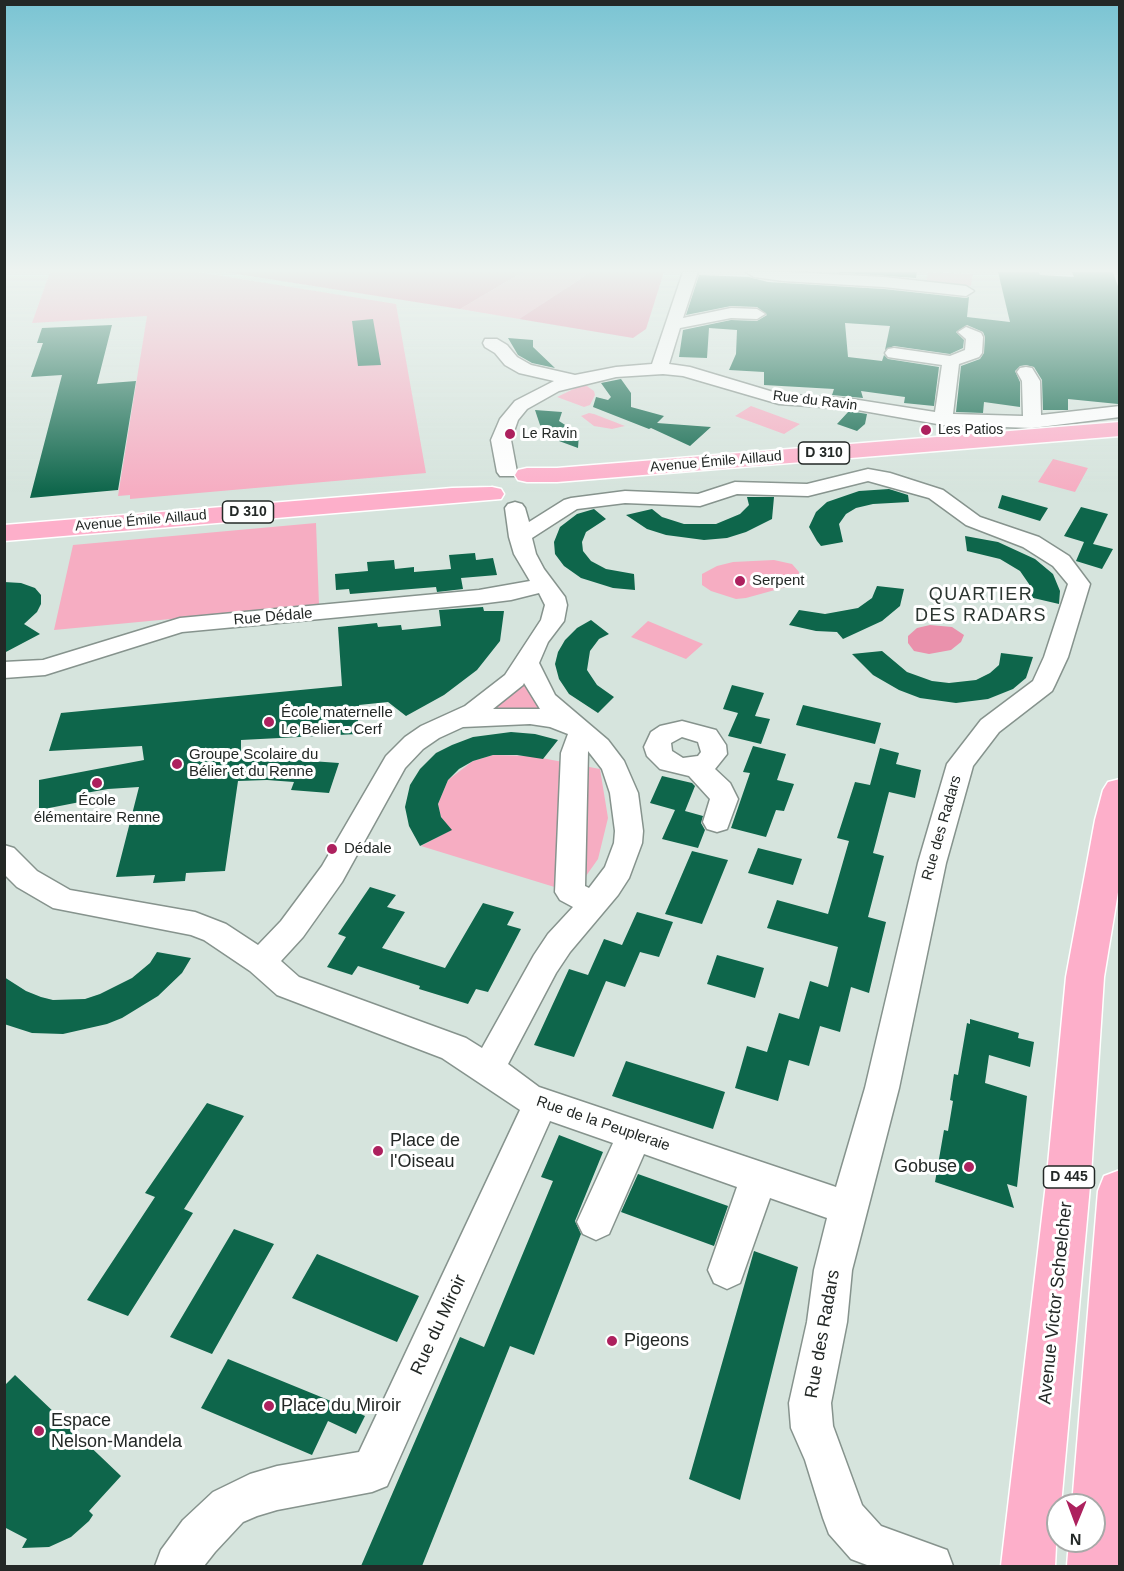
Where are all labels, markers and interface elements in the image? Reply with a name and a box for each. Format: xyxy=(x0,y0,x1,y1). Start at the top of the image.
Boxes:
street label: Rue du Ravin xyxy=(772,387,858,415)
place label: Les Patios xyxy=(938,422,1003,438)
marker: Les Patios xyxy=(919,423,933,437)
place label: Le Ravin xyxy=(522,426,577,442)
marker: Le Ravin xyxy=(503,427,517,441)
road number: D 310 xyxy=(798,442,850,464)
street label: Avenue Émile Aillaud xyxy=(649,448,783,476)
road number: D 310 xyxy=(222,501,274,523)
street label: Avenue Émile Aillaud xyxy=(74,507,208,535)
place label: Serpent xyxy=(752,572,805,590)
marker: Serpent xyxy=(733,574,747,588)
district label: QUARTIER DES RADARS xyxy=(915,584,1047,626)
street label: Rue Dédale xyxy=(233,605,313,629)
place label: École maternelle Le Belier - Cerf xyxy=(281,704,393,739)
marker: École maternelle Le Belier - Cerf xyxy=(262,715,276,729)
place label: Groupe Scolaire du Bélier et du Renne xyxy=(189,746,318,781)
marker: Groupe Scolaire du Bélier et du Renne xyxy=(170,757,184,771)
street label: Rue des Radars xyxy=(918,773,966,883)
marker: École élémentaire Renne xyxy=(90,776,104,790)
place label: École élémentaire Renne xyxy=(34,792,160,827)
place label: Dédale xyxy=(344,840,392,858)
marker: Dédale xyxy=(325,842,339,856)
street label: Rue de la Peupleraie xyxy=(534,1093,672,1155)
place label: Place de l'Oiseau xyxy=(390,1130,460,1172)
marker: Place de l'Oiseau xyxy=(371,1144,385,1158)
place label: Gobuse xyxy=(894,1156,957,1178)
marker: Gobuse xyxy=(962,1160,976,1174)
road number: D 445 xyxy=(1044,1166,1094,1188)
street label: Avenue Victor Schœlcher xyxy=(1035,1201,1077,1405)
street label: Rue des Radars xyxy=(801,1268,845,1400)
street label: Rue du Miroir xyxy=(406,1271,472,1379)
place label: Pigeons xyxy=(624,1330,689,1352)
marker: Pigeons xyxy=(605,1334,619,1348)
place label: Place du Miroir xyxy=(281,1395,401,1417)
marker: Place du Miroir xyxy=(262,1399,276,1413)
place label: Espace Nelson-Mandela xyxy=(51,1410,182,1452)
marker: Espace Nelson-Mandela xyxy=(32,1424,46,1438)
north arrow xyxy=(1046,1493,1106,1553)
text: N xyxy=(1070,1531,1082,1548)

